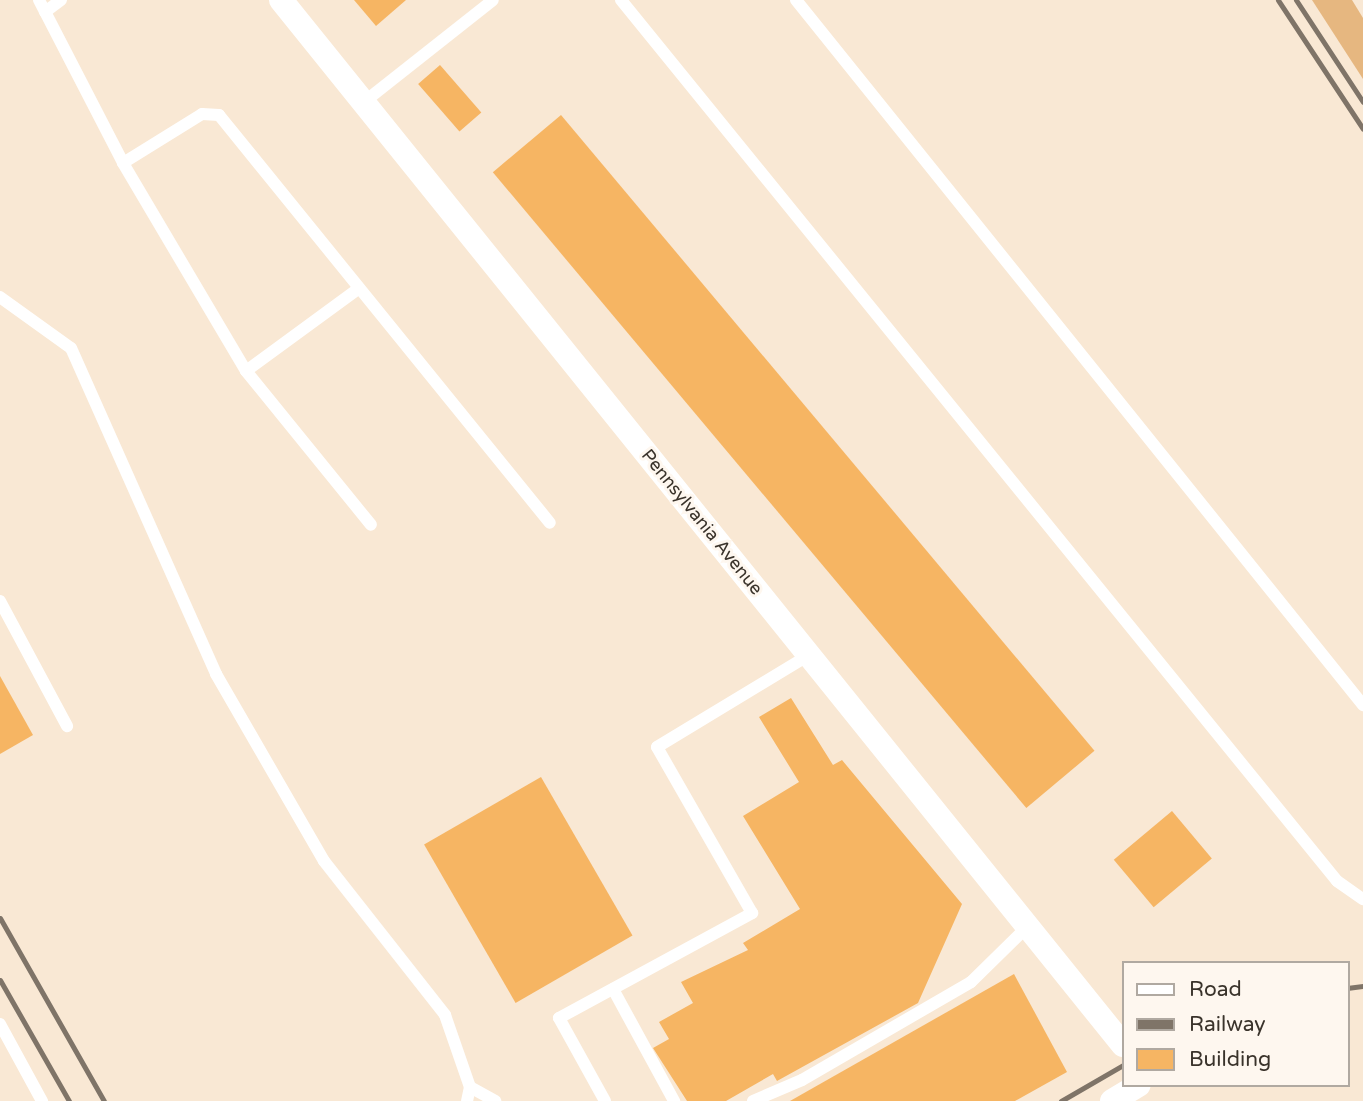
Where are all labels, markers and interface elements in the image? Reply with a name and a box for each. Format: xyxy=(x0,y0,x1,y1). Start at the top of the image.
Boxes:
street label: Pennsylvania Avenue xyxy=(637,445,767,599)
legend xyxy=(1122,961,1349,1087)
text: Road xyxy=(1189,977,1242,1002)
text: Railway xyxy=(1189,1012,1266,1037)
text: Building xyxy=(1189,1047,1271,1072)

